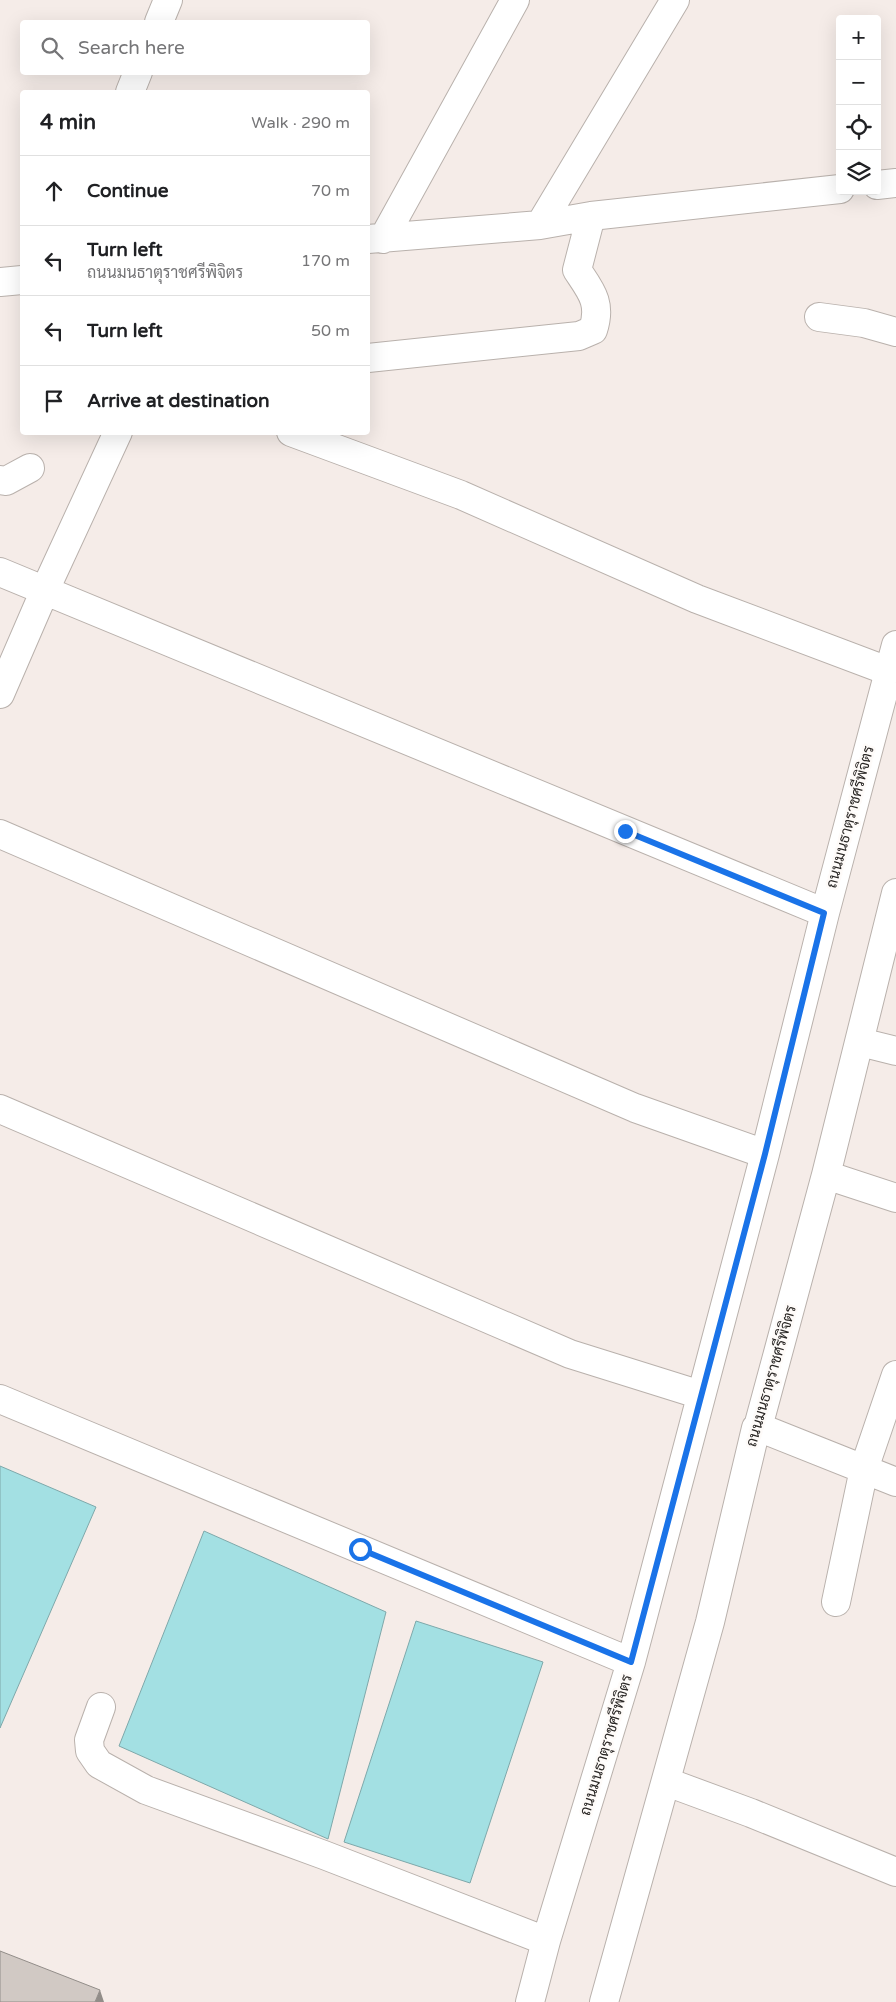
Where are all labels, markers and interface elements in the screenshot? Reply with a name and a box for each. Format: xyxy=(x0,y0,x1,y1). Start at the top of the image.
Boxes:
map controls xyxy=(836,15,881,195)
button: + xyxy=(836,15,881,60)
search box xyxy=(20,20,370,75)
icon: search xyxy=(38,34,66,62)
text: Search here xyxy=(78,37,185,59)
button: − xyxy=(836,60,881,105)
button: locate xyxy=(836,105,881,150)
text: 4 min xyxy=(40,110,96,135)
text: Walk · 290 m xyxy=(251,113,350,133)
button: layers xyxy=(836,150,881,195)
icon: ahead xyxy=(40,177,68,205)
text: Continue xyxy=(87,180,169,202)
text: 70 m xyxy=(311,181,350,201)
text: Turn left xyxy=(87,239,163,261)
icon: left xyxy=(40,247,68,275)
text: 170 m xyxy=(301,251,350,271)
text: ถนนมนธาตุราชศรีพิจิตร xyxy=(87,263,243,283)
icon: left xyxy=(40,317,68,345)
text: Turn left xyxy=(87,320,163,342)
text: 50 m xyxy=(311,321,350,341)
icon: arrive xyxy=(40,387,68,415)
text: Arrive at destination xyxy=(87,390,270,412)
street label: ถนนมนธาตุราชศรีพิจิตร xyxy=(821,744,880,891)
route end xyxy=(614,820,637,843)
street label: ถนนมนธาตุราชศรีพิจิตร xyxy=(741,1303,802,1449)
route start xyxy=(349,1538,372,1561)
street label: ถนนมนธาตุราชศรีพิจิตร xyxy=(575,1672,638,1818)

